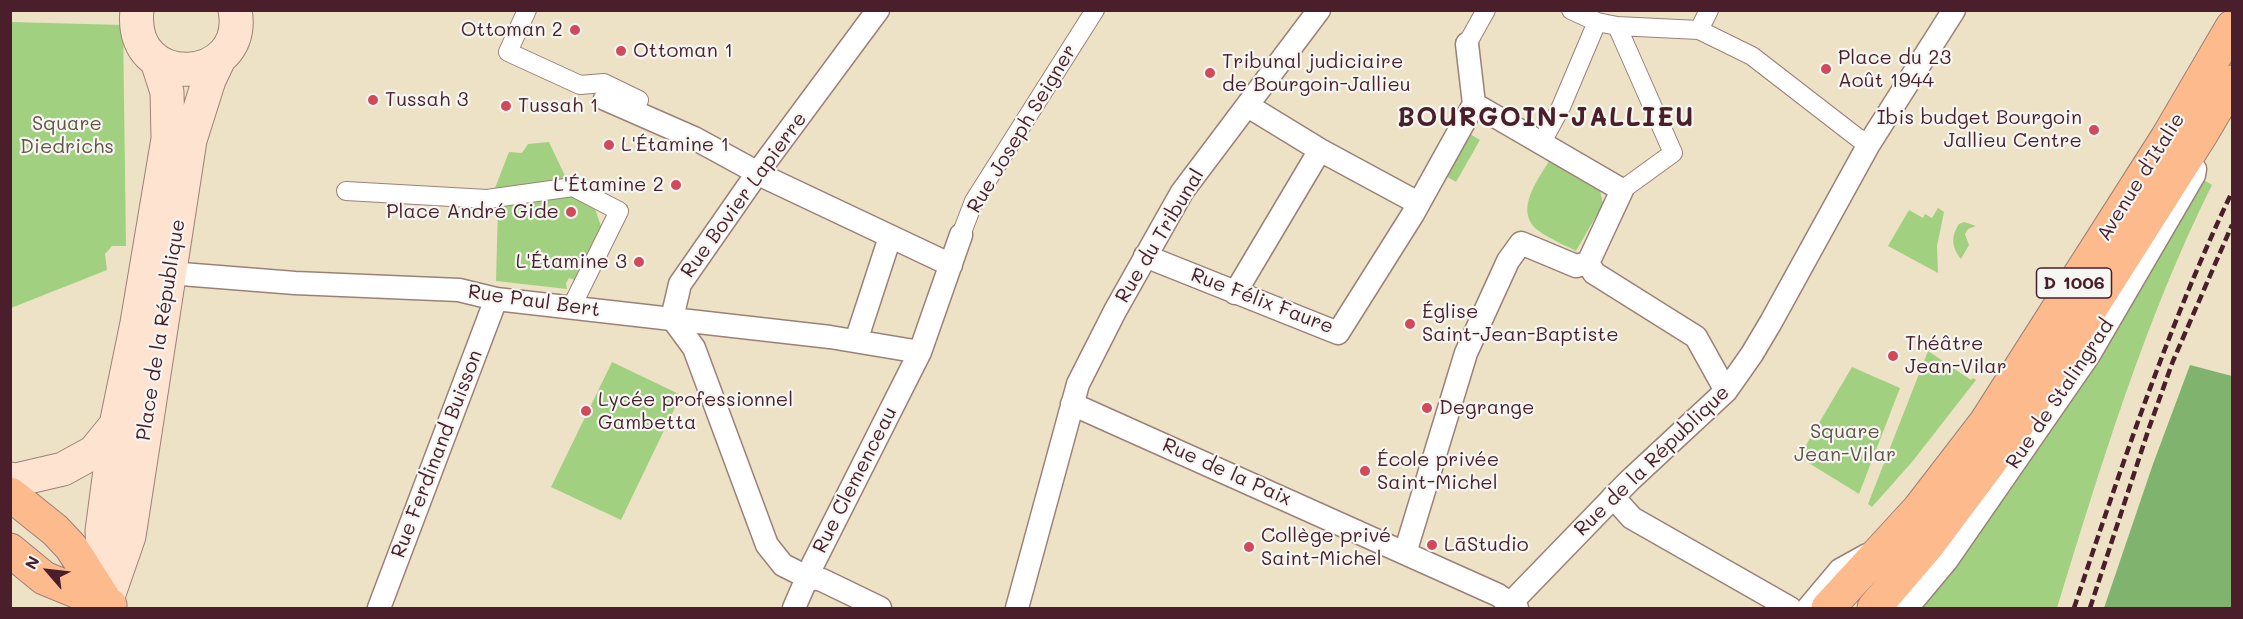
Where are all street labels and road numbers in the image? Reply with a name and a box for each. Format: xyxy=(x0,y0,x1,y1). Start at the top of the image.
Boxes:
street label: Rue Joseph Seigner xyxy=(962,40,1082,218)
street label: Rue Bovier Lapierre xyxy=(676,108,812,282)
street label: Avenue d'Italie xyxy=(2092,109,2190,245)
street label: Rue du Tribunal xyxy=(1111,165,1209,307)
street label: Place de la République xyxy=(132,217,190,443)
street label: Rue Félix Faure xyxy=(1187,263,1337,339)
road number: D 1006 xyxy=(2036,268,2112,298)
street label: Rue Paul Bert xyxy=(466,280,602,322)
street label: Rue de Stalingrad xyxy=(2001,315,2119,473)
street label: Rue Ferdinand Buisson xyxy=(386,347,488,561)
street label: Rue de la République xyxy=(1569,381,1735,541)
street label: Rue Clemenceau xyxy=(808,403,902,557)
street label: Rue de la Paix xyxy=(1159,433,1295,511)

